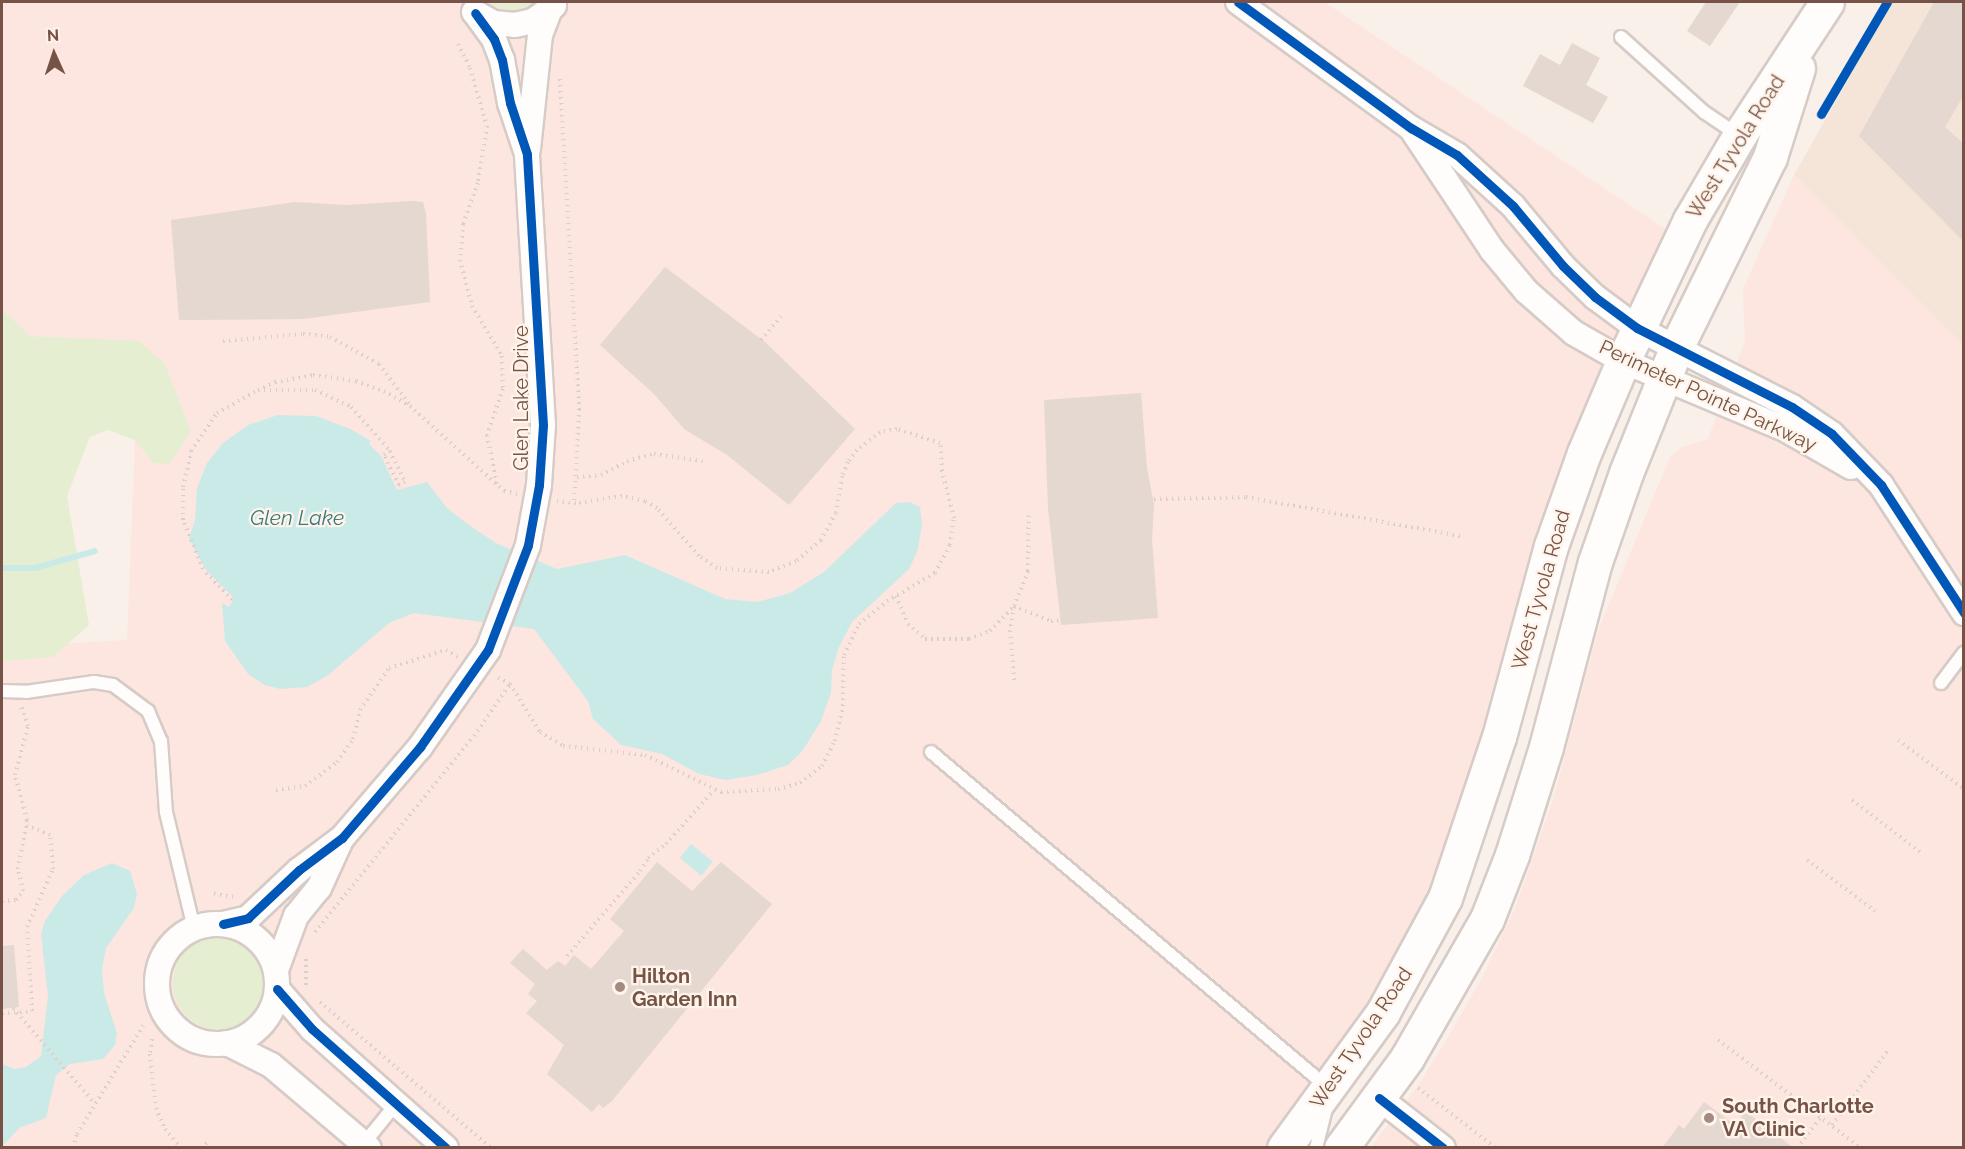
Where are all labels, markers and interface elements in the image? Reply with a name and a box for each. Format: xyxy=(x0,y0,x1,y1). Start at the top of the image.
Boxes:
north arrow xyxy=(24,24,84,84)
text: N xyxy=(46,26,60,45)
street label: West Tyvola Road xyxy=(1682,70,1790,224)
street label: Glen Lake Drive xyxy=(509,325,533,471)
street label: Perimeter Pointe Parkway xyxy=(1595,335,1821,457)
water label: Glen Lake xyxy=(250,505,344,531)
street label: West Tyvola Road xyxy=(1507,507,1575,673)
street label: West Tyvola Road xyxy=(1305,963,1417,1113)
place label: Hilton Garden Inn xyxy=(632,964,737,1011)
marker: Hilton Garden Inn xyxy=(613,980,627,994)
place label: South Charlotte VA Clinic xyxy=(1722,1094,1874,1141)
marker: South Charlotte VA Clinic xyxy=(1700,1109,1718,1127)

